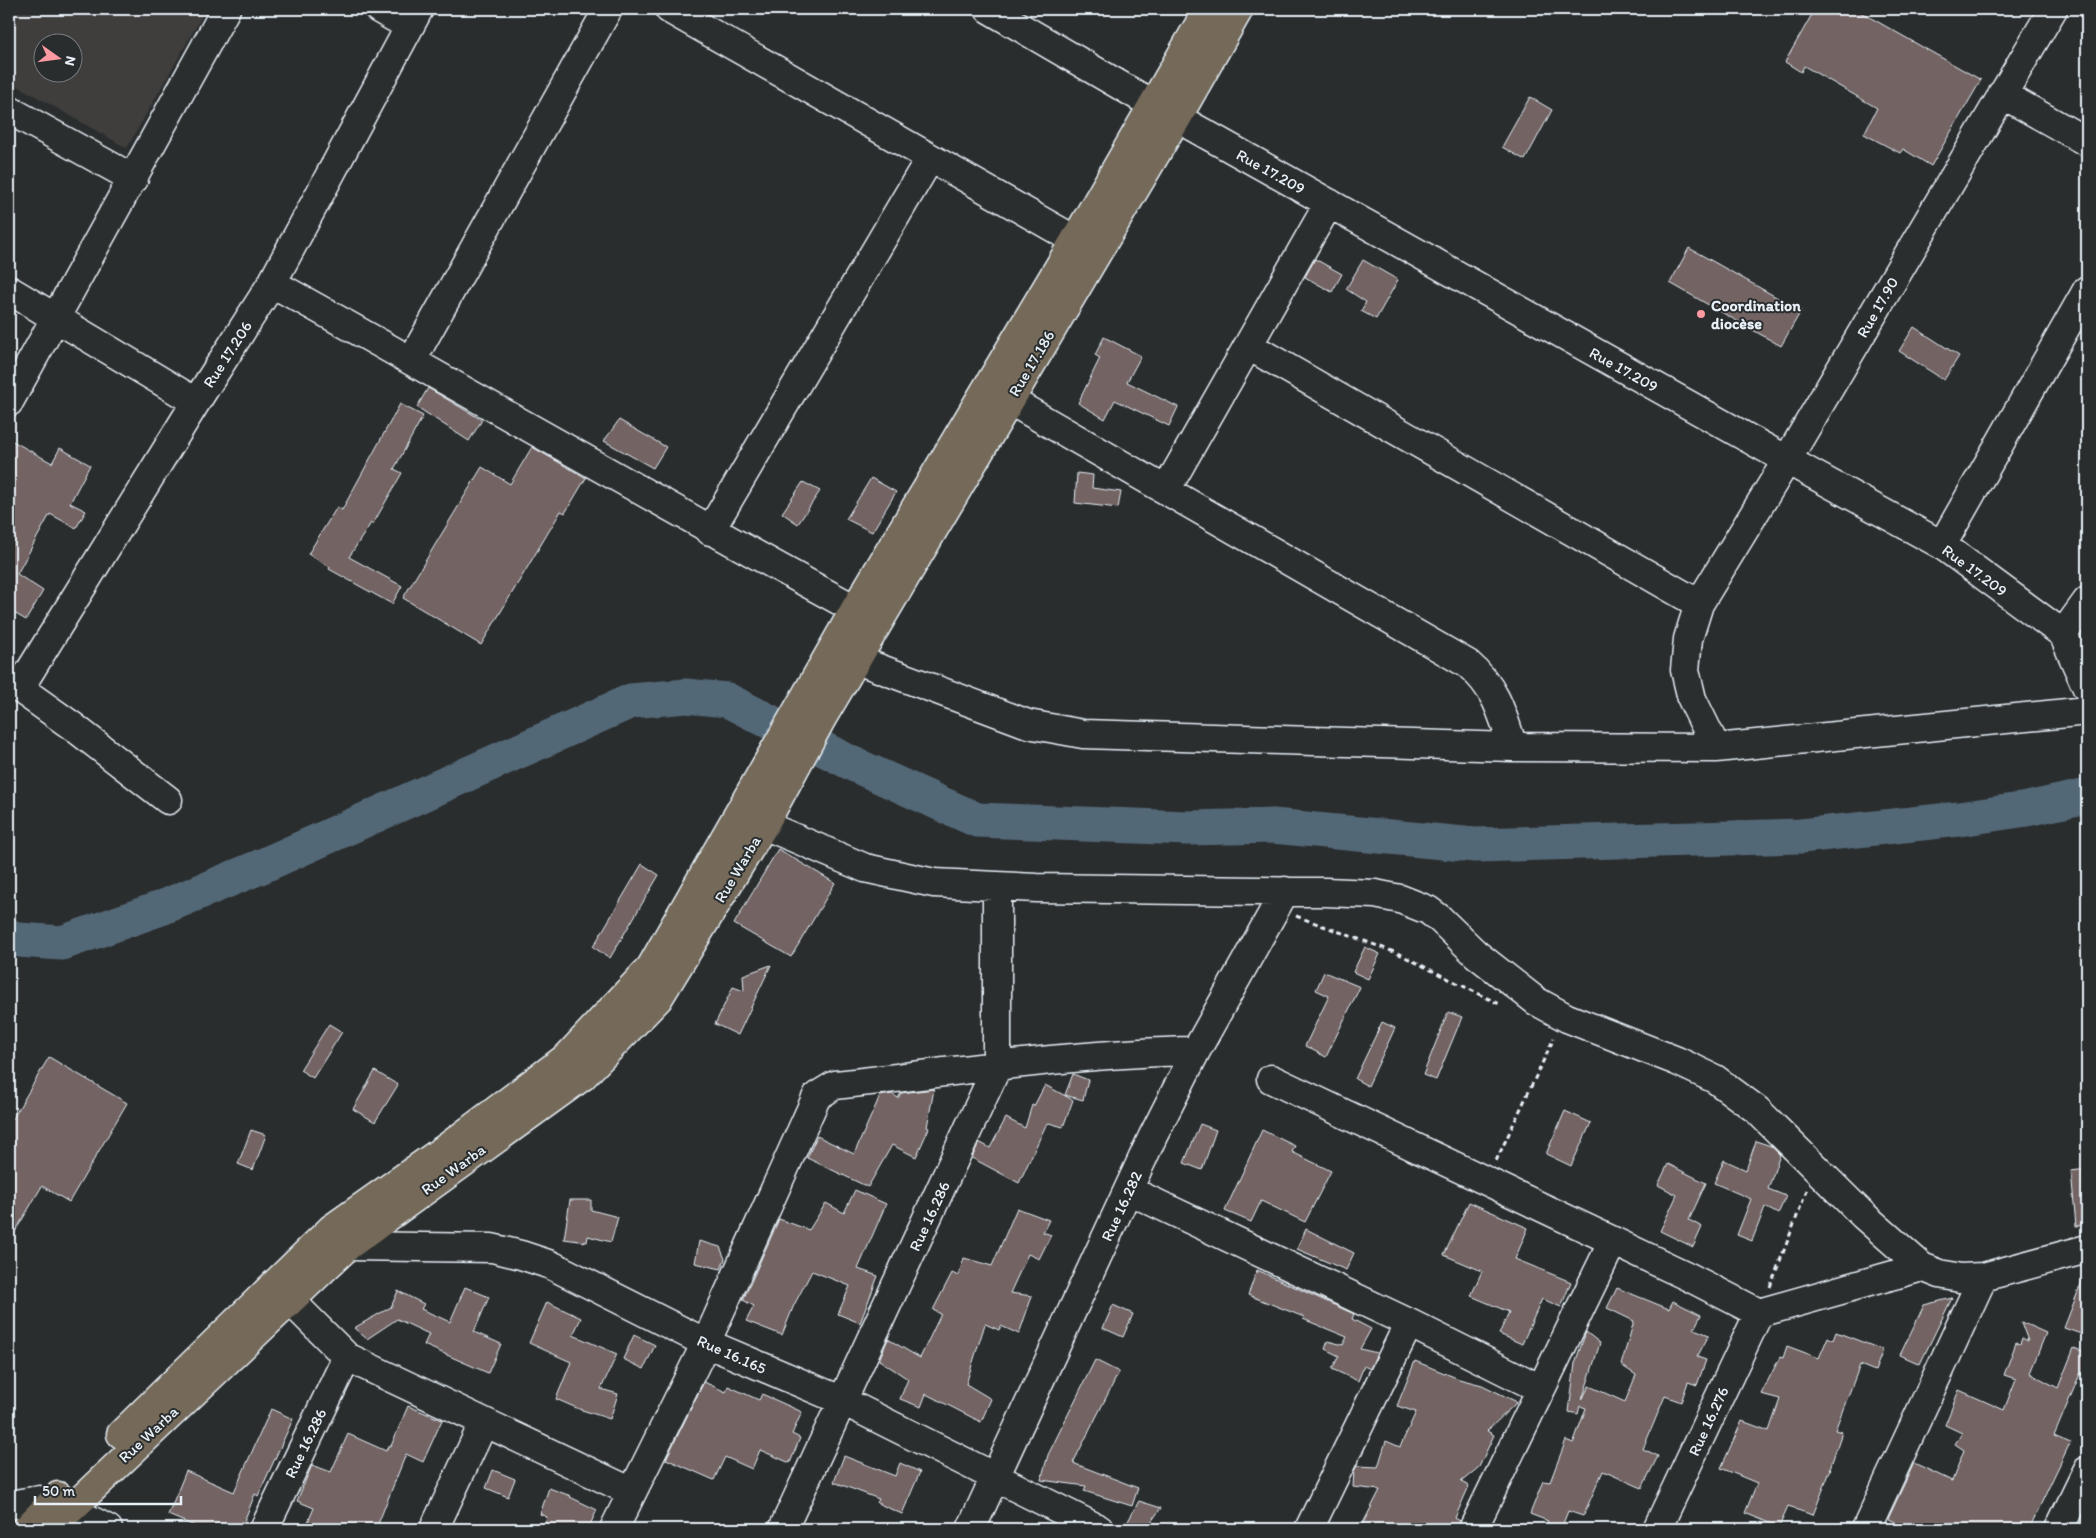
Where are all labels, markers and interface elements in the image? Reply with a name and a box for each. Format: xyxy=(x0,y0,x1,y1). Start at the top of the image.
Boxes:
north arrow xyxy=(32,32,82,82)
text: N xyxy=(61,54,80,68)
street label: Rue 17.209 xyxy=(1233,145,1308,198)
street label: Rue 17.90 xyxy=(1852,273,1902,341)
place label: Coordination diocèse xyxy=(1711,296,1801,333)
marker: Coordination diocèse xyxy=(1695,308,1707,320)
street label: Rue 17.206 xyxy=(199,317,256,391)
street label: Rue 17.186 xyxy=(1004,327,1059,400)
street label: Rue 17.209 xyxy=(1586,343,1661,396)
street label: Rue 17.209 xyxy=(1939,540,2011,600)
street label: Rue Warba xyxy=(710,832,765,906)
street label: Rue Warba xyxy=(417,1139,490,1199)
street label: Rue 16.282 xyxy=(1097,1168,1146,1244)
street label: Rue 16.286 xyxy=(905,1178,954,1254)
street label: Rue 16.165 xyxy=(694,1331,769,1378)
street label: Rue 16.276 xyxy=(1684,1384,1733,1459)
street label: Rue Warba xyxy=(115,1401,183,1467)
street label: Rue 16.286 xyxy=(280,1405,330,1481)
scale bar xyxy=(35,1473,181,1505)
text: 50 m xyxy=(42,1482,75,1500)

